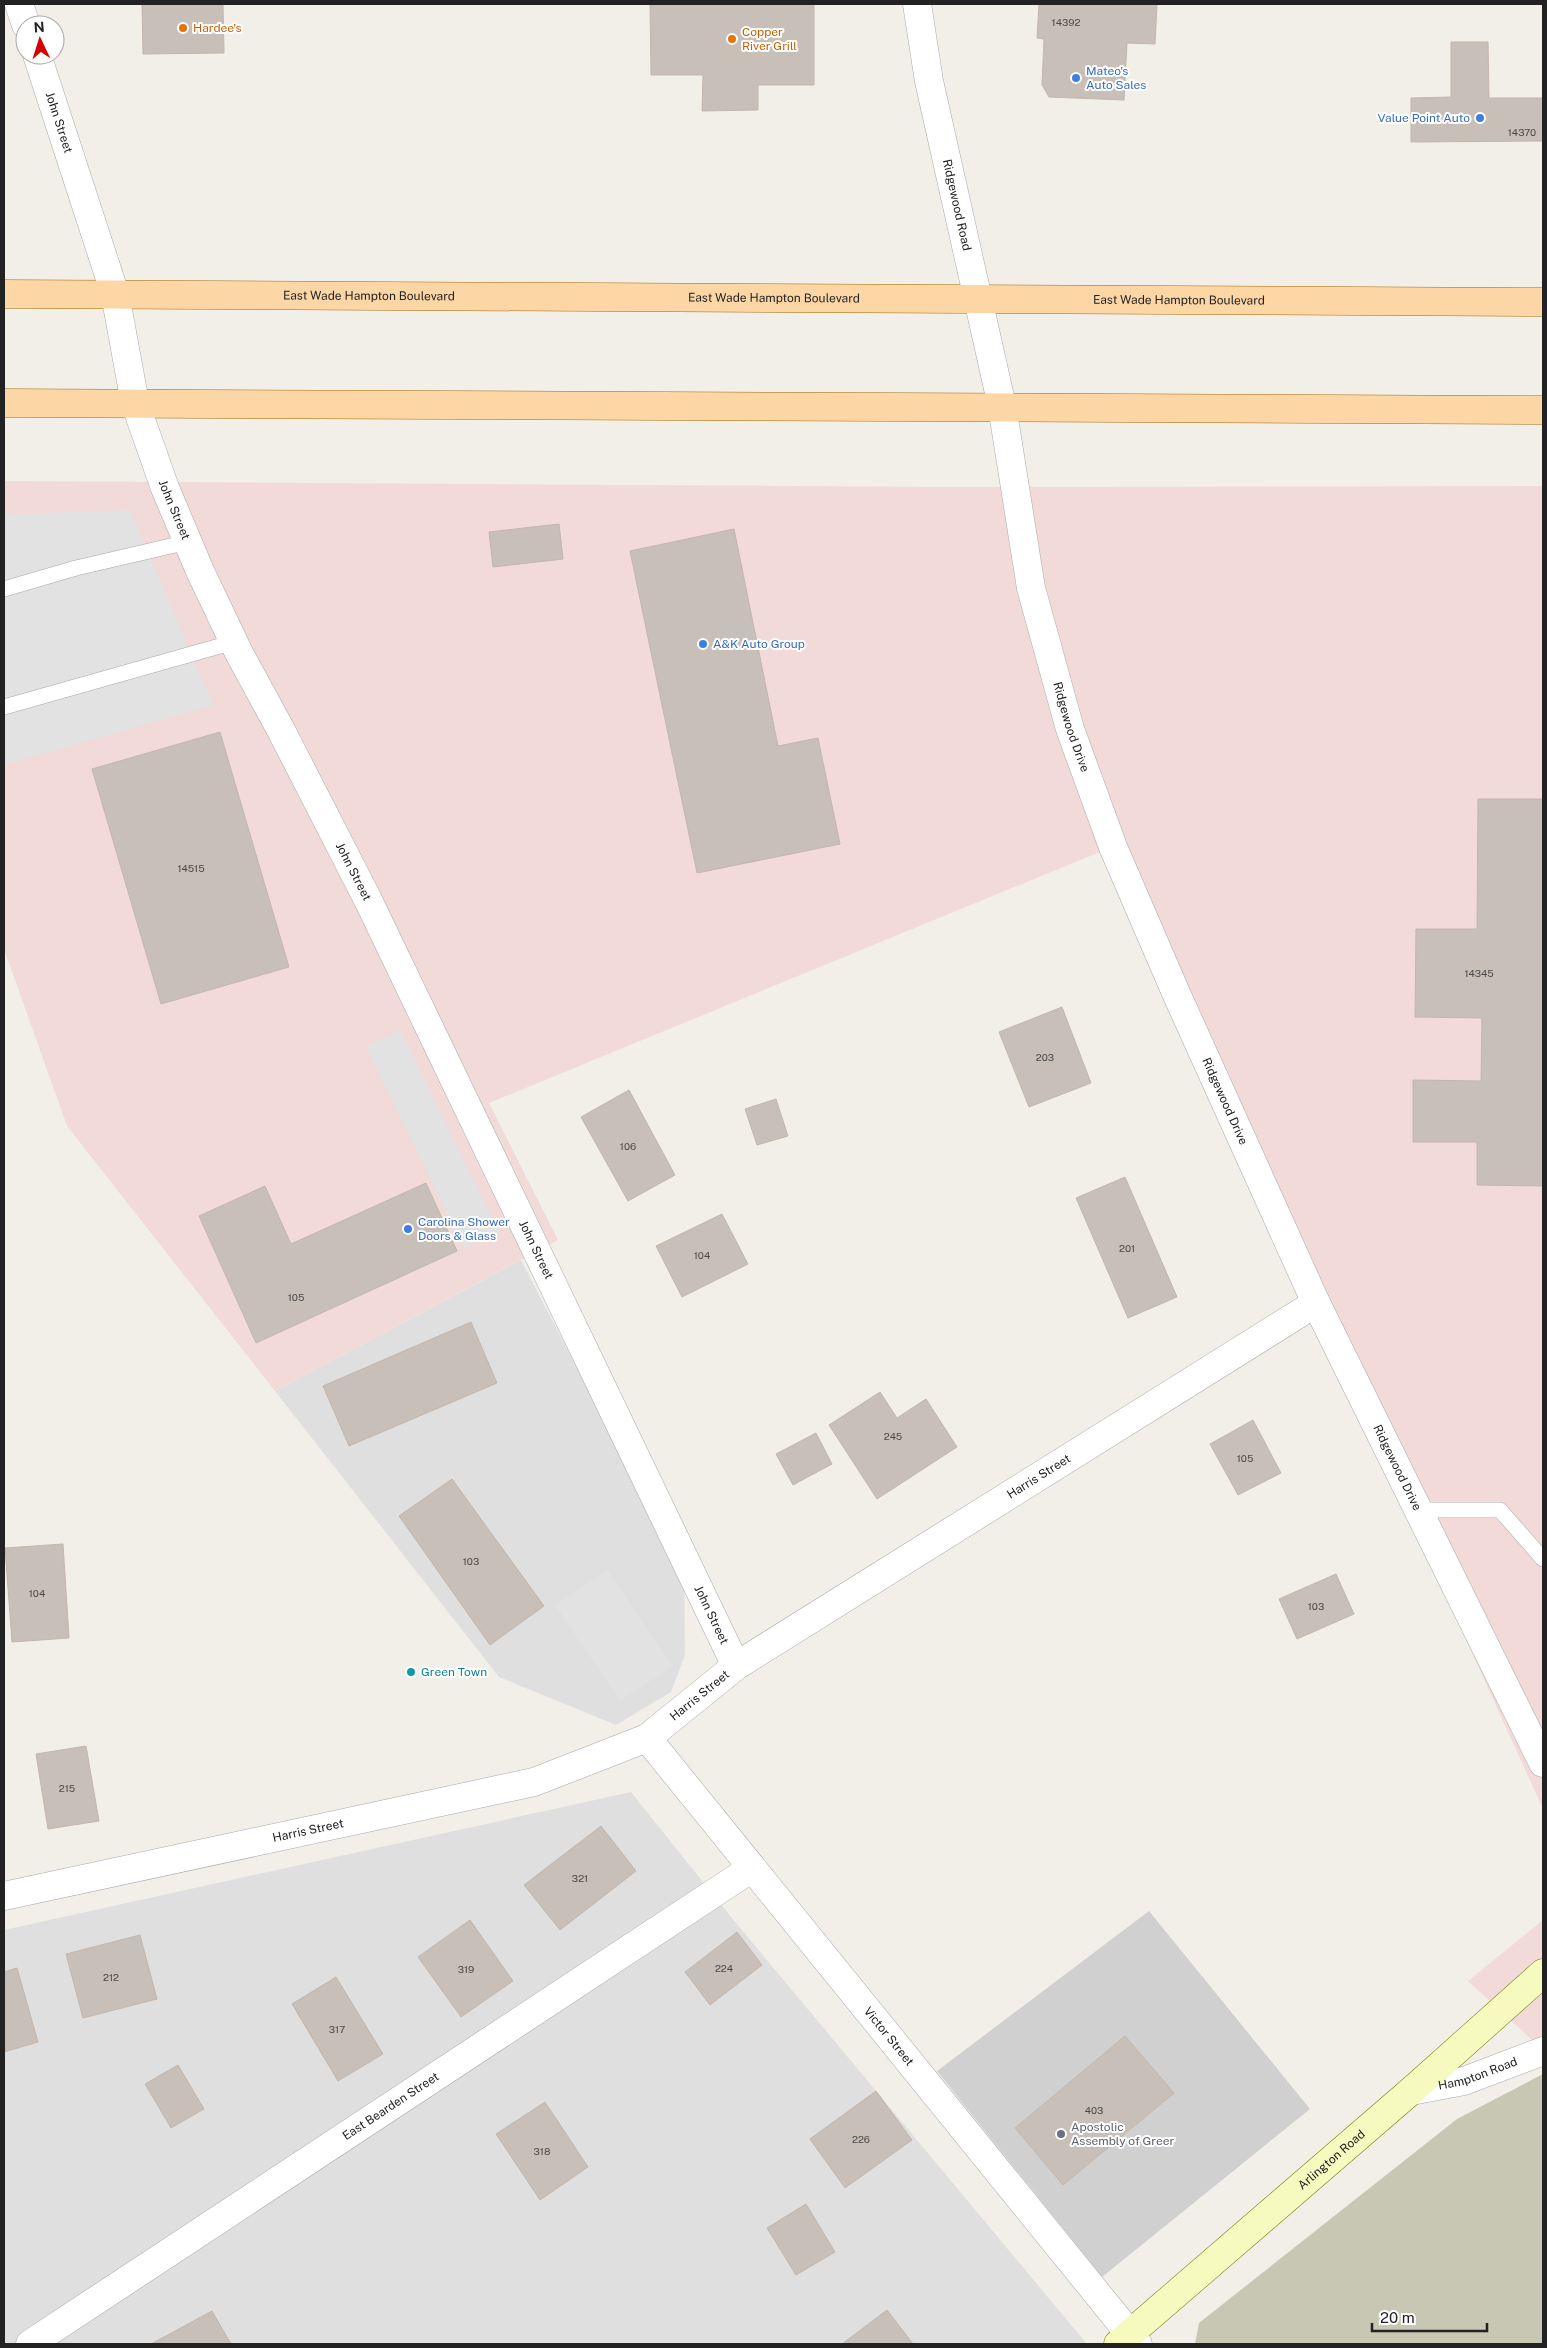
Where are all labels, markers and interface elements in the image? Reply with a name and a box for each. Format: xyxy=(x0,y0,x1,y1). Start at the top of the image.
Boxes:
north arrow xyxy=(15,15,65,65)
house number: 14392 xyxy=(1052,16,1080,28)
text: N xyxy=(33,19,45,35)
place label: Hardee's xyxy=(193,21,241,35)
marker: Hardee's xyxy=(177,22,189,34)
place label: Copper River Grill xyxy=(742,25,797,53)
marker: Copper River Grill xyxy=(726,33,738,45)
place label: Mateo's Auto Sales xyxy=(1086,64,1146,92)
marker: Mateo's Auto Sales xyxy=(1070,72,1082,84)
street label: John Street xyxy=(43,90,76,155)
place label: Value Point Auto xyxy=(1377,111,1470,125)
marker: Value Point Auto xyxy=(1474,112,1486,124)
house number: 14370 xyxy=(1508,126,1536,138)
street label: Ridgewood Road xyxy=(940,158,974,252)
street label: East Wade Hampton Boulevard xyxy=(283,288,455,303)
street label: East Wade Hampton Boulevard xyxy=(688,291,860,305)
street label: East Wade Hampton Boulevard xyxy=(1093,293,1265,308)
street label: John Street xyxy=(156,478,193,542)
place label: A&K Auto Group xyxy=(713,637,805,651)
marker: A&K Auto Group xyxy=(697,638,709,650)
street label: Ridgewood Drive xyxy=(1050,680,1092,774)
street label: John Street xyxy=(333,840,374,903)
house number: 14515 xyxy=(177,862,205,874)
house number: 14345 xyxy=(1464,967,1494,979)
house number: 203 xyxy=(1036,1051,1054,1063)
street label: Ridgewood Drive xyxy=(1199,1056,1251,1147)
house number: 106 xyxy=(620,1140,636,1152)
place label: Carolina Shower Doors & Glass xyxy=(418,1215,510,1243)
street label: John Street xyxy=(516,1218,556,1282)
marker: Carolina Shower Doors & Glass xyxy=(402,1223,414,1235)
house number: 201 xyxy=(1119,1242,1135,1254)
house number: 104 xyxy=(694,1249,710,1261)
house number: 105 xyxy=(288,1291,304,1303)
street label: Ridgewood Drive xyxy=(1370,1422,1424,1513)
house number: 245 xyxy=(884,1430,902,1442)
street label: Harris Street xyxy=(1004,1451,1073,1502)
house number: 105 xyxy=(1237,1452,1253,1464)
house number: 103 xyxy=(463,1555,479,1567)
street label: John Street xyxy=(691,1583,732,1647)
house number: 104 xyxy=(29,1587,45,1599)
house number: 103 xyxy=(1308,1600,1324,1612)
place label: Green Town xyxy=(421,1665,487,1679)
marker: Green Town xyxy=(405,1666,417,1678)
street label: Harris Street xyxy=(667,1667,732,1724)
house number: 215 xyxy=(59,1782,75,1794)
street label: Harris Street xyxy=(271,1816,345,1845)
house number: 321 xyxy=(572,1872,588,1884)
house number: 224 xyxy=(715,1962,733,1974)
house number: 319 xyxy=(458,1963,474,1975)
house number: 212 xyxy=(103,1971,119,1983)
street label: Victor Street xyxy=(861,2004,917,2069)
house number: 317 xyxy=(329,2023,345,2035)
street label: Hampton Road xyxy=(1437,2054,1519,2093)
street label: East Bearden Street xyxy=(340,2069,442,2143)
house number: 403 xyxy=(1085,2104,1103,2116)
place label: Apostolic Assembly of Greer xyxy=(1071,2120,1175,2148)
street label: Arlington Road xyxy=(1295,2127,1368,2192)
marker: Apostolic Assembly of Greer xyxy=(1055,2128,1067,2140)
house number: 226 xyxy=(852,2133,870,2145)
house number: 318 xyxy=(534,2145,550,2157)
scale bar xyxy=(1372,2300,1487,2332)
text: 20 m xyxy=(1380,2309,1415,2326)

